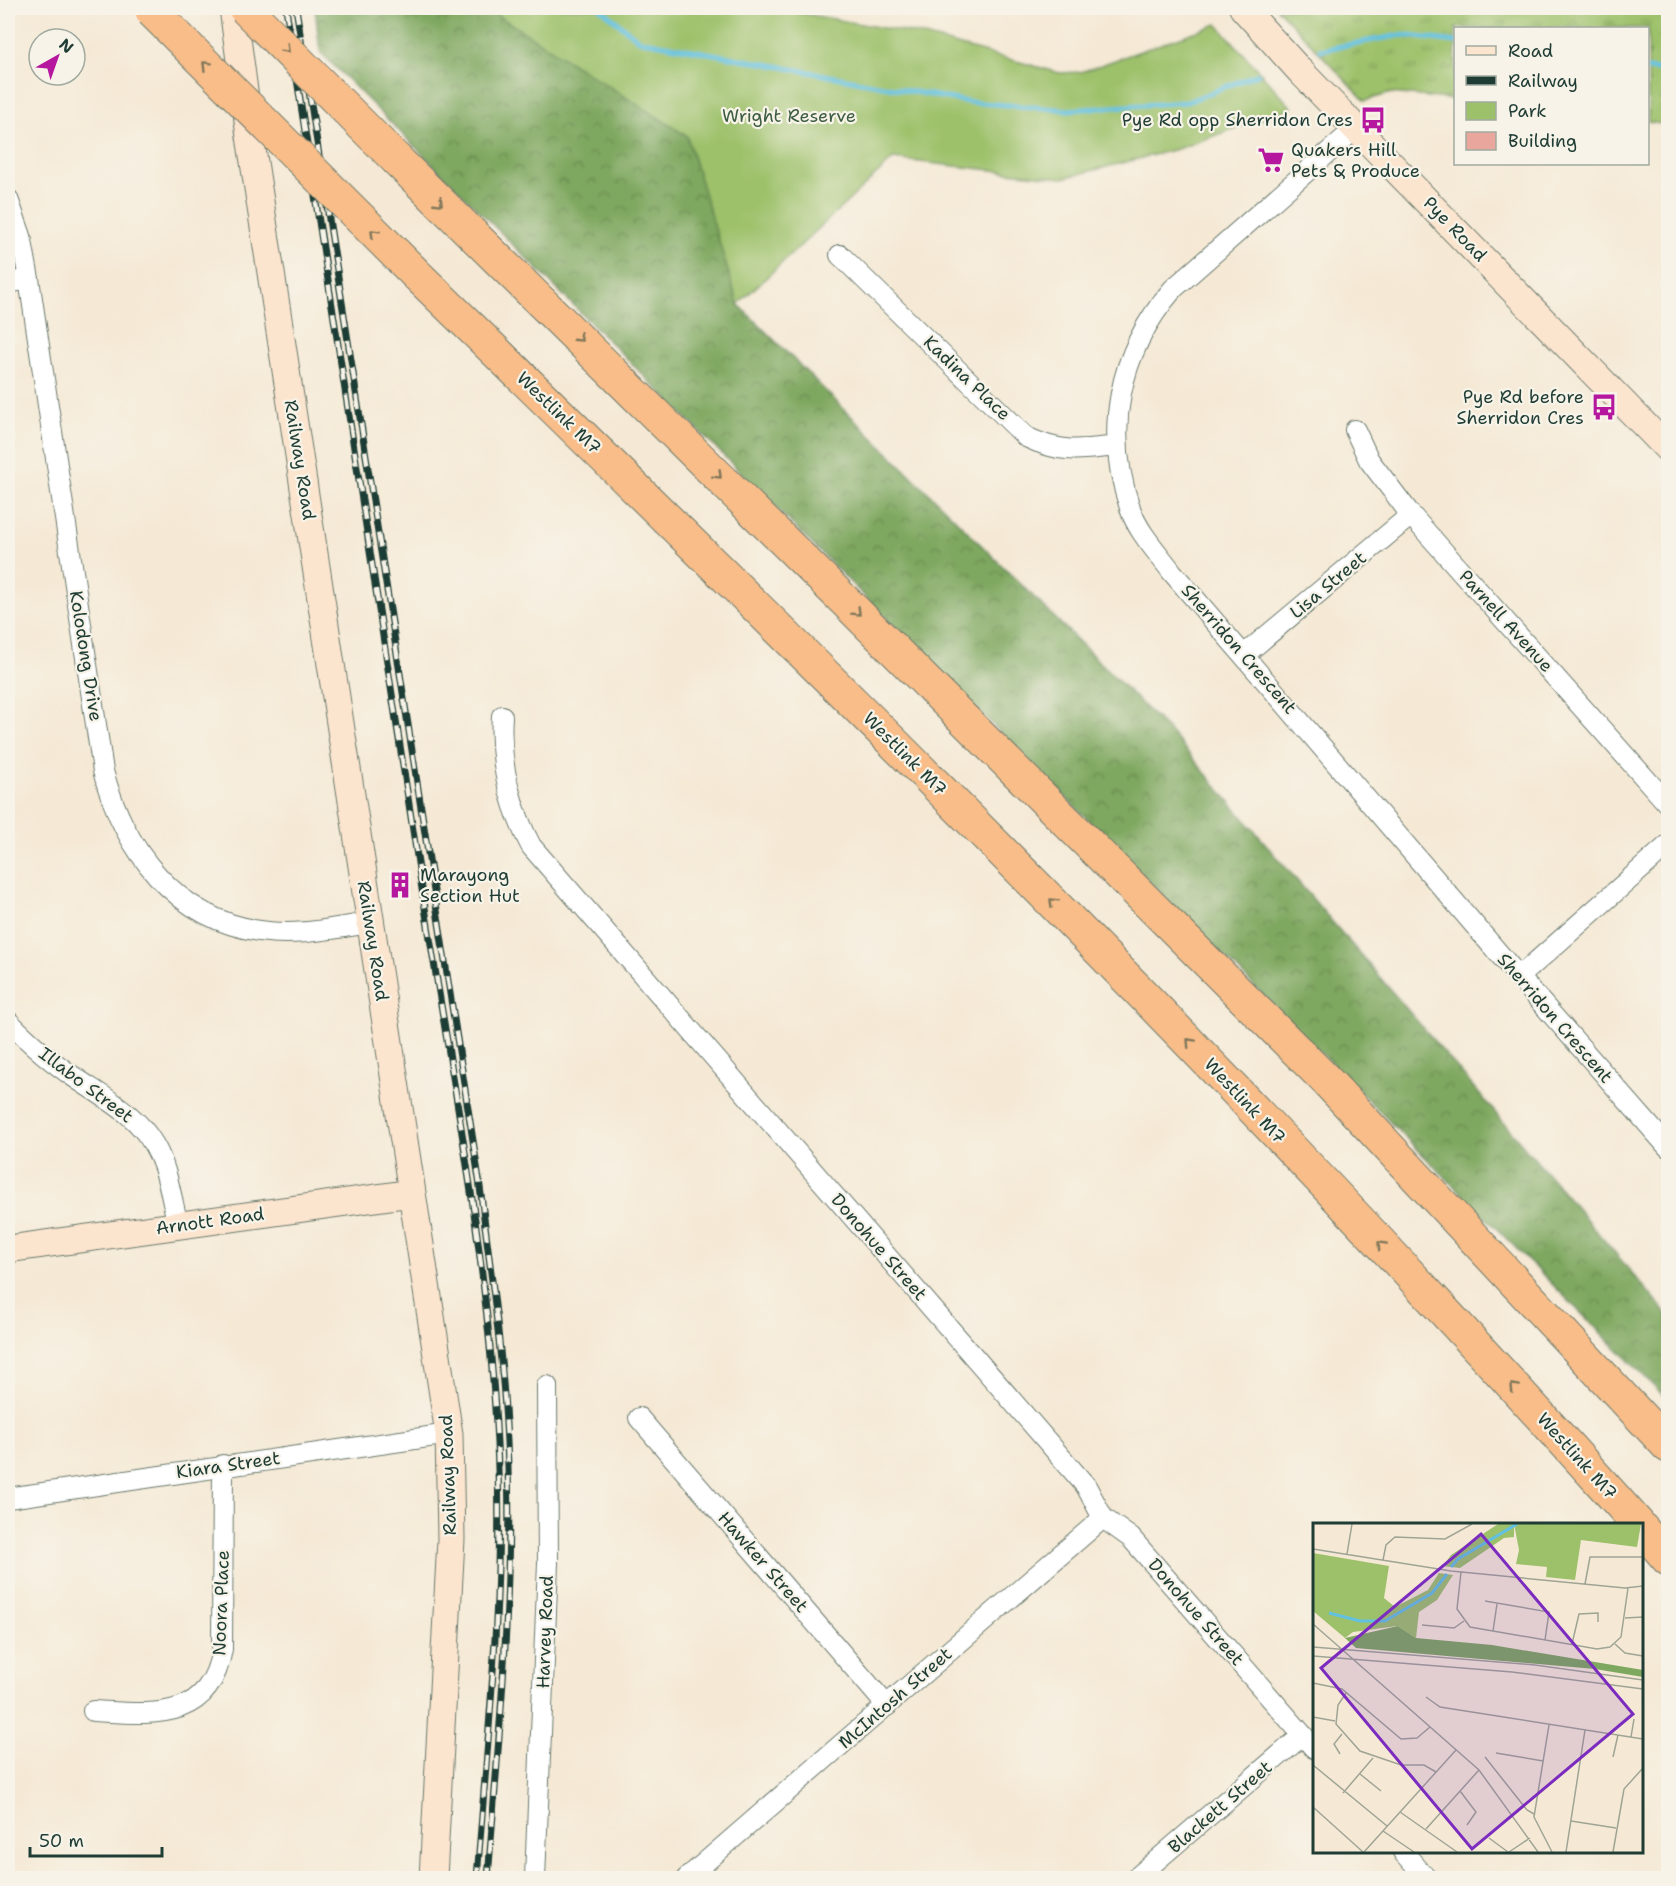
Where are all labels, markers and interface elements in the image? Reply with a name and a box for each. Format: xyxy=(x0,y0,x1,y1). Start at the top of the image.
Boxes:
north arrow xyxy=(27,27,87,87)
legend xyxy=(1454,27,1649,165)
text: N xyxy=(55,34,78,58)
text: Road xyxy=(1508,39,1553,63)
one-way arrow xyxy=(279,41,290,52)
one-way arrow xyxy=(203,62,214,73)
text: Railway xyxy=(1508,69,1578,93)
text: Park xyxy=(1508,99,1547,123)
park label: Wright Reserve xyxy=(722,104,856,128)
bus stop icon: Pye Rd opp Sherridon Cres xyxy=(1358,105,1388,135)
place label: Pye Rd opp Sherridon Cres xyxy=(1122,108,1353,132)
text: Building xyxy=(1508,129,1577,153)
place label: Quakers Hill Pets & Produce xyxy=(1291,138,1420,183)
supermarket icon: Quakers Hill Pets & Produce xyxy=(1256,145,1286,175)
street label: Pye Road xyxy=(1418,191,1492,267)
one-way arrow xyxy=(433,195,443,206)
one-way arrow xyxy=(371,229,382,240)
street label: Kadina Place xyxy=(918,330,1016,426)
one-way arrow xyxy=(571,331,582,342)
street label: Westlink M7 xyxy=(511,366,607,460)
place label: Pye Rd before Sherridon Cres xyxy=(1457,385,1584,430)
bus stop icon: Pye Rd before Sherridon Cres xyxy=(1589,392,1619,422)
street label: Railway Road xyxy=(279,398,321,522)
one-way arrow xyxy=(710,468,721,479)
street label: Lisa Street xyxy=(1285,546,1371,624)
street label: Parnell Avenue xyxy=(1454,565,1558,677)
street label: Sherridon Crescent xyxy=(1176,579,1302,719)
street label: Kolodong Drive xyxy=(64,589,108,723)
one-way arrow xyxy=(849,605,860,616)
street label: Westlink M7 xyxy=(858,707,952,801)
place label: Marayong Section Hut xyxy=(420,863,520,908)
building icon: Marayong Section Hut xyxy=(385,870,415,900)
street label: Railway Road xyxy=(352,879,394,1003)
one-way arrow xyxy=(1050,899,1061,910)
street label: Sherridon Crescent xyxy=(1492,948,1618,1088)
one-way arrow xyxy=(1186,1038,1197,1049)
street label: Illabo Street xyxy=(34,1042,138,1128)
street label: Westlink M7 xyxy=(1199,1053,1291,1149)
street label: Donohue Street xyxy=(826,1188,932,1306)
street label: Arnott Road xyxy=(154,1202,266,1240)
one-way arrow xyxy=(1377,1242,1388,1253)
one-way arrow xyxy=(1510,1384,1521,1394)
street label: Westlink M7 xyxy=(1532,1407,1622,1505)
street label: Railway Road xyxy=(434,1414,462,1536)
street label: Kiara Street xyxy=(174,1446,282,1484)
street label: Hawker Street xyxy=(713,1506,814,1618)
inset map xyxy=(1313,1523,1643,1853)
street label: Noora Place xyxy=(207,1550,235,1656)
street label: Donohue Street xyxy=(1143,1553,1249,1671)
street label: Harvey Road xyxy=(531,1575,559,1689)
street label: McIntosh Street xyxy=(833,1642,957,1754)
street label: Blackett Street xyxy=(1163,1755,1277,1859)
scale bar xyxy=(30,1820,162,1858)
text: 50 m xyxy=(39,1829,84,1853)

